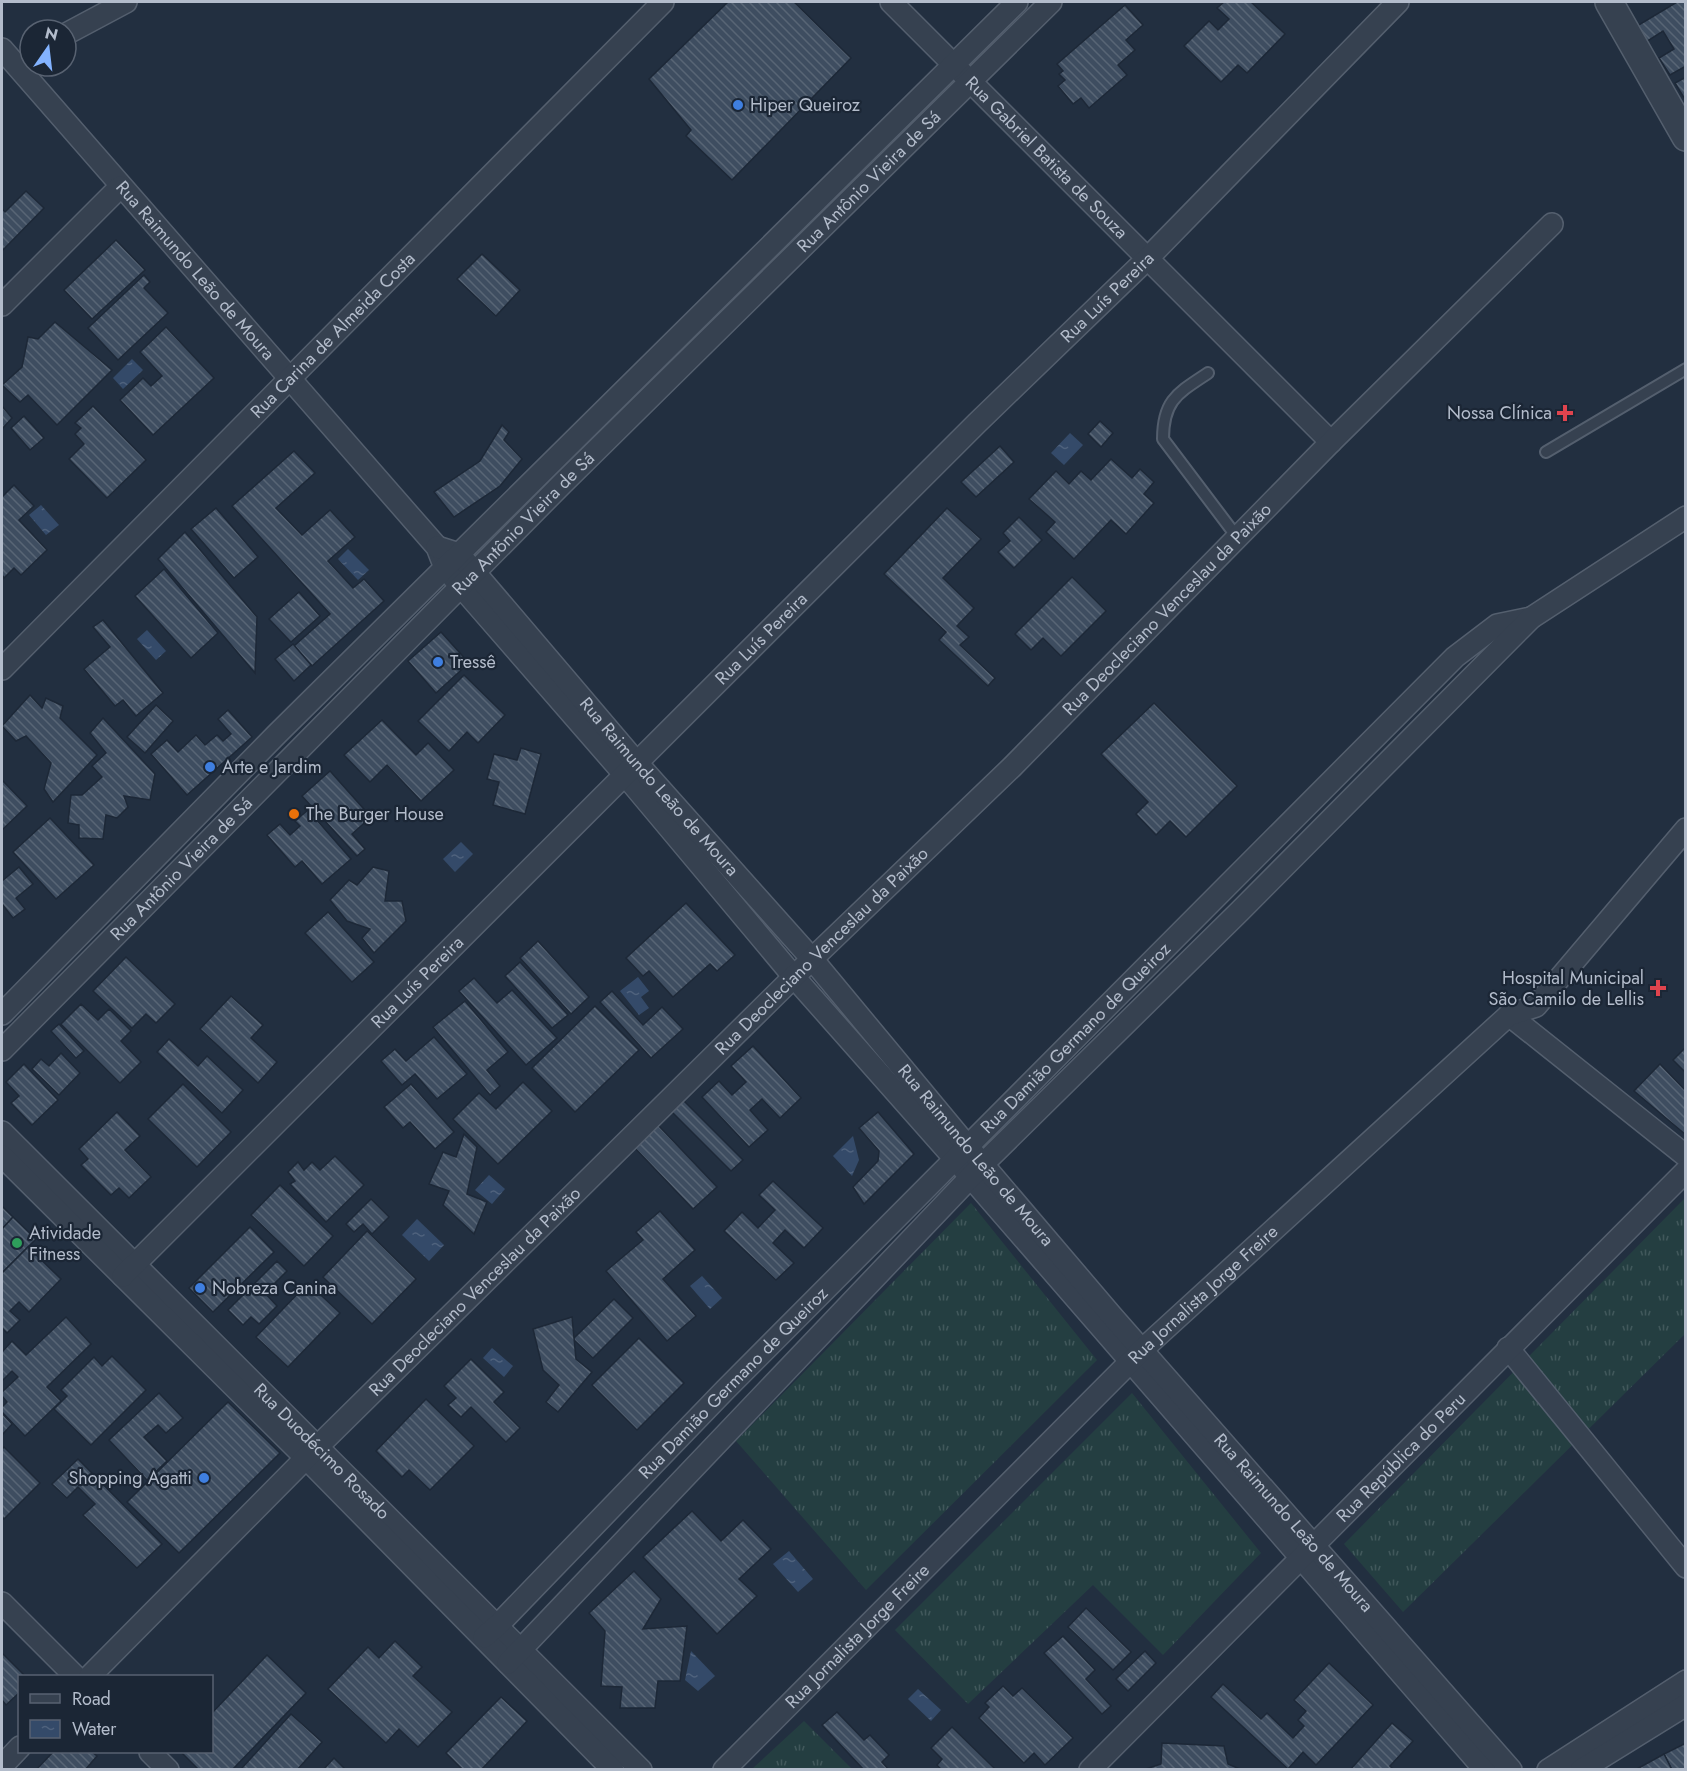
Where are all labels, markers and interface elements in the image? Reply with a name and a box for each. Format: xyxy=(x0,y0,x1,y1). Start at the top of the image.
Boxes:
north arrow xyxy=(18,18,78,78)
text: N xyxy=(43,21,60,47)
street label: Rua Gabriel Batista de Souza xyxy=(959,70,1134,245)
place label: Hiper Queiroz xyxy=(750,92,861,118)
marker: Hiper Queiroz xyxy=(731,98,745,112)
street label: Rua Antônio Vieira de Sá xyxy=(791,105,947,259)
street label: Rua Raimundo Leão de Moura xyxy=(110,175,281,366)
street label: Rua Carina de Almeida Costa xyxy=(244,246,421,424)
street label: Rua Luís Pereira xyxy=(1054,246,1160,349)
place label: Nossa Clínica xyxy=(1447,400,1552,426)
marker: Nossa Clínica xyxy=(1556,404,1574,422)
street label: Rua Antônio Vieira de Sá xyxy=(446,446,600,601)
street label: Rua Deocleciano Venceslau da Paixão xyxy=(1057,497,1278,721)
street label: Rua Luís Pereira xyxy=(709,586,813,691)
place label: Tressê xyxy=(450,649,496,675)
marker: Tressê xyxy=(431,655,445,669)
street label: Rua Raimundo Leão de Moura xyxy=(573,691,745,882)
place label: Arte e Jardim xyxy=(222,754,322,780)
marker: Arte e Jardim xyxy=(203,760,217,774)
street label: Rua Antônio Vieira de Sá xyxy=(104,791,258,946)
place label: The Burger House xyxy=(306,801,444,827)
marker: The Burger House xyxy=(287,807,301,821)
street label: Rua Deocleciano Venceslau da Paixão xyxy=(709,841,934,1061)
street label: Rua Luís Pereira xyxy=(365,930,470,1034)
street label: Rua Damião Germano de Queiroz xyxy=(974,936,1177,1139)
place label: Hospital Municipal São Camilo de Lellis xyxy=(1489,965,1644,1012)
marker: Hospital Municipal São Camilo de Lellis xyxy=(1649,979,1667,997)
street label: Rua Raimundo Leão de Moura xyxy=(892,1059,1060,1252)
street label: Rua Deocleciano Venceslau da Paixão xyxy=(363,1181,587,1402)
street label: Rua Jornalista Jorge Freire xyxy=(1122,1219,1284,1370)
place label: Atividade Fitness xyxy=(29,1220,101,1267)
marker: Atividade Fitness xyxy=(10,1236,24,1250)
place label: Nobreza Canina xyxy=(212,1275,337,1301)
street label: Rua Damião Germano de Queiroz xyxy=(633,1280,834,1485)
marker: Nobreza Canina xyxy=(193,1281,207,1295)
street label: Rua Duodécimo Rosado xyxy=(248,1377,396,1525)
street label: Rua República do Peru xyxy=(1330,1386,1472,1528)
street label: Rua Raimundo Leão de Moura xyxy=(1208,1428,1380,1618)
place label: Shopping Agatti xyxy=(68,1465,192,1491)
marker: Shopping Agatti xyxy=(197,1471,211,1485)
street label: Rua Jornalista Jorge Freire xyxy=(779,1558,935,1714)
legend xyxy=(18,1675,213,1753)
text: Road xyxy=(72,1686,111,1712)
text: Water xyxy=(72,1716,117,1742)

